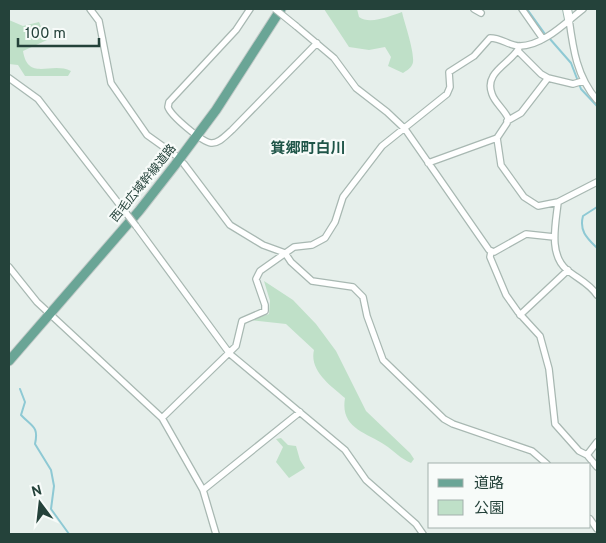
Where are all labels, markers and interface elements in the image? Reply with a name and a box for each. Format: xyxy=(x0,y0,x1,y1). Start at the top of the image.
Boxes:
scale bar xyxy=(18,15,99,47)
text: 100 m xyxy=(25,25,66,44)
district label: 箕郷町白川 xyxy=(270,139,346,159)
street label: 西毛広域幹線道路 xyxy=(107,141,180,226)
legend xyxy=(428,463,591,528)
text: 道路 xyxy=(474,475,504,494)
north arrow xyxy=(15,478,65,528)
text: N xyxy=(30,482,44,501)
text: 公園 xyxy=(474,500,504,519)

